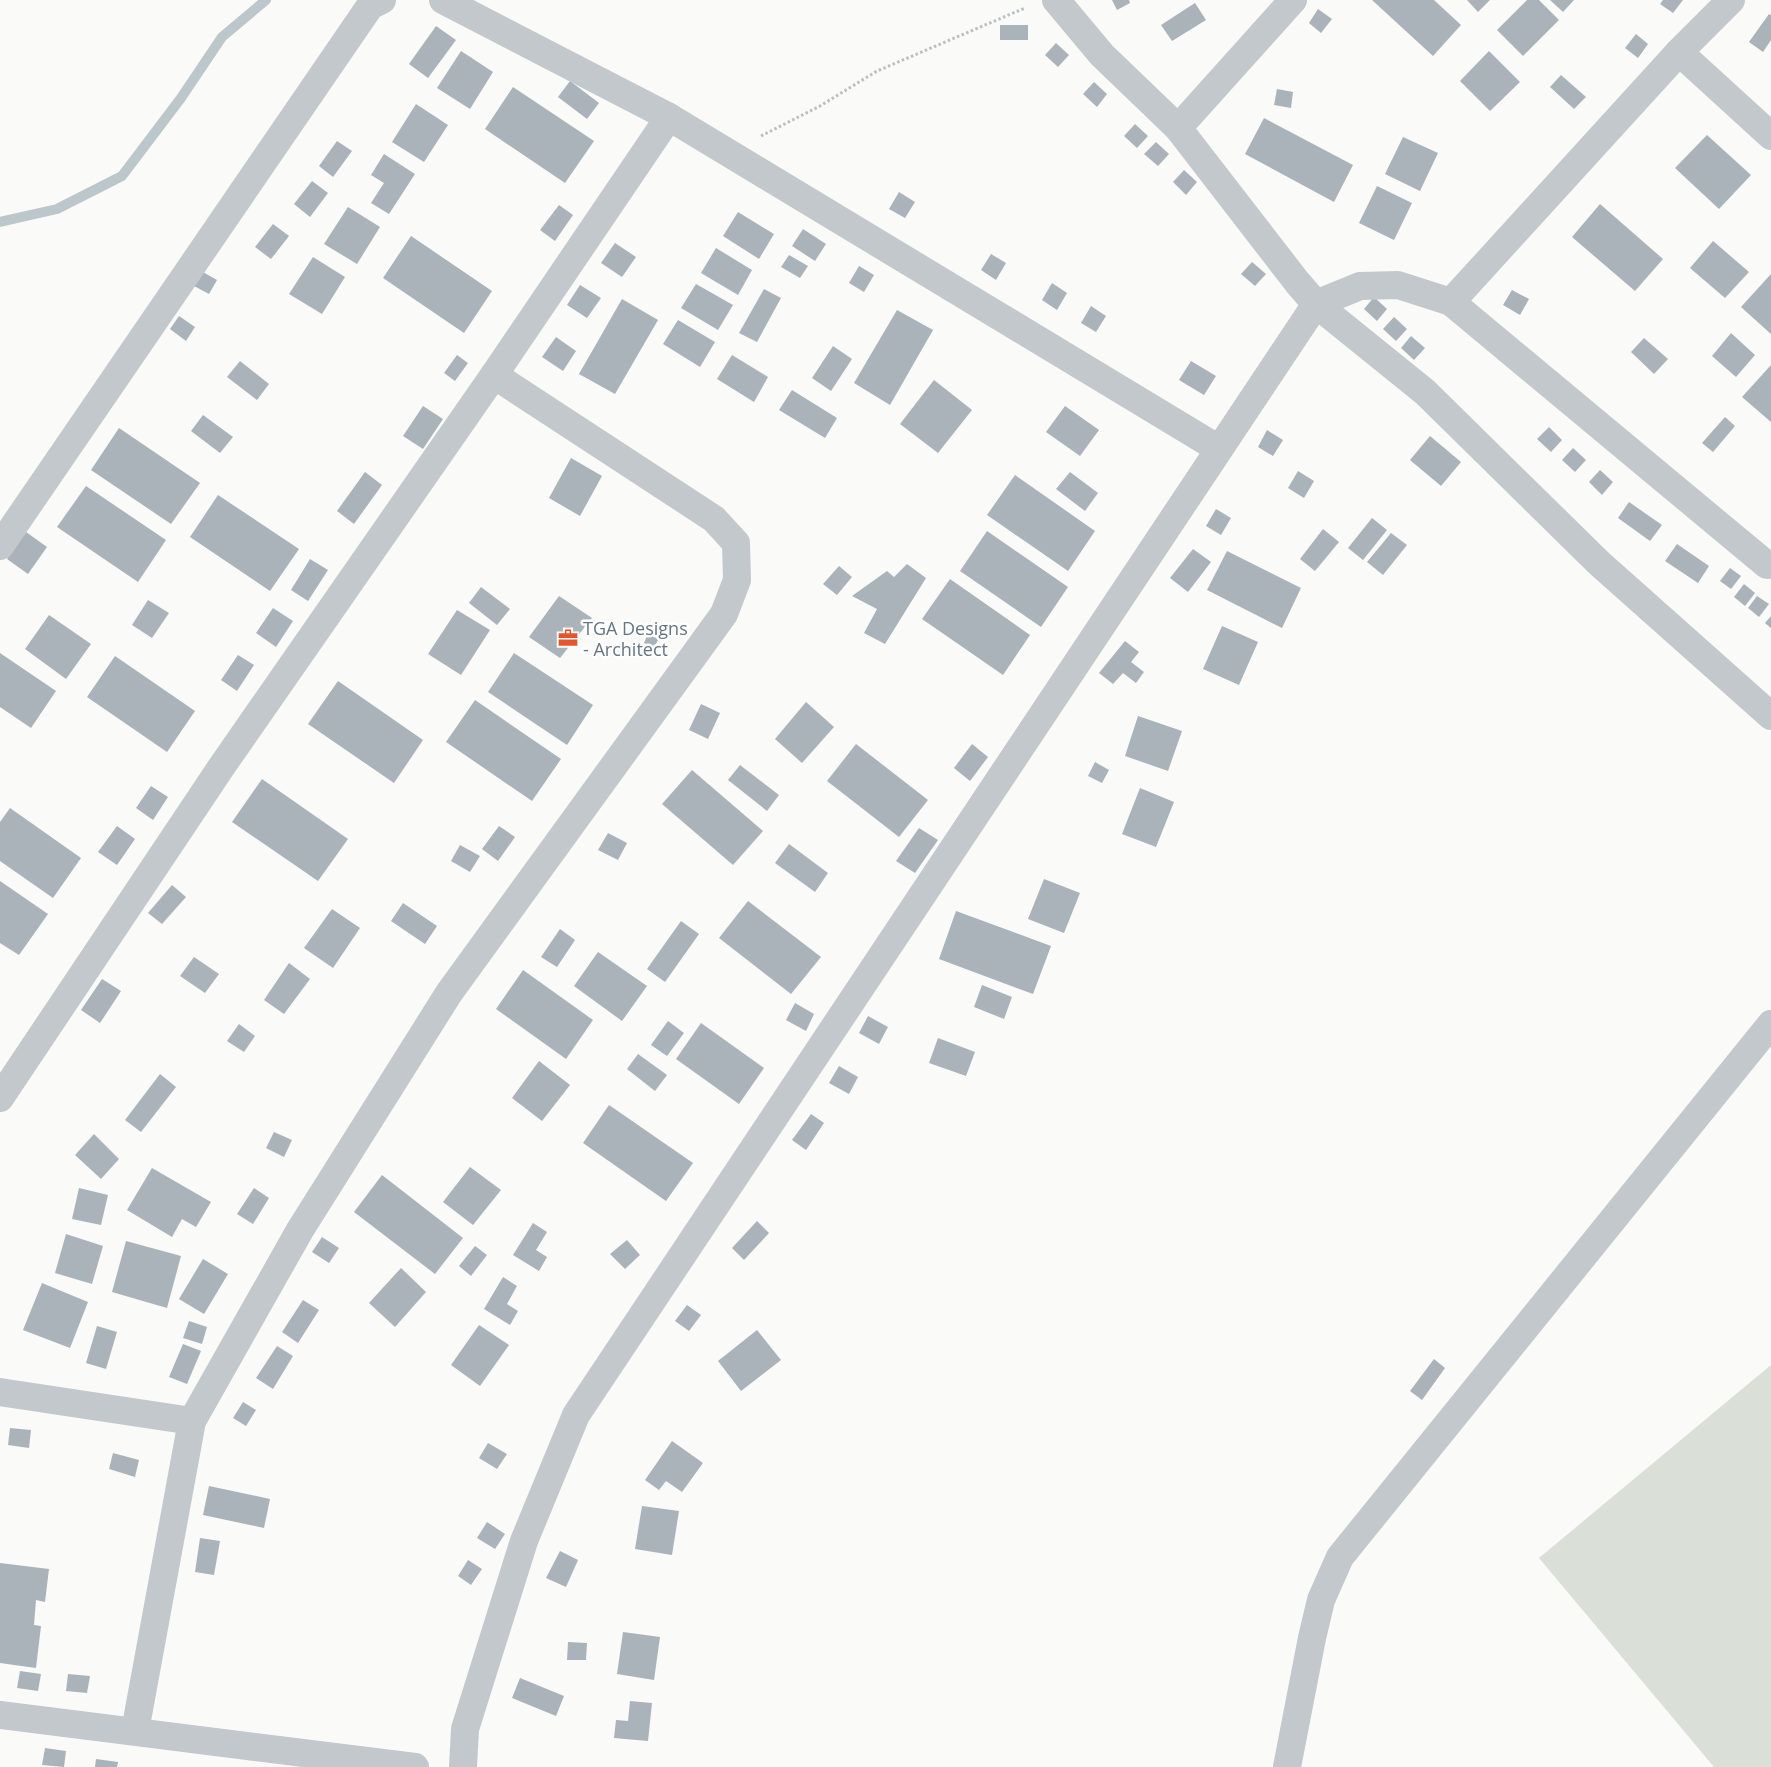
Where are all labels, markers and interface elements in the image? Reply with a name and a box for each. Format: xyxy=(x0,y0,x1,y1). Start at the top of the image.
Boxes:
place label: TGA Designs - Architect xyxy=(583,616,688,661)
office icon: TGA Designs - Architect xyxy=(557,627,579,649)

